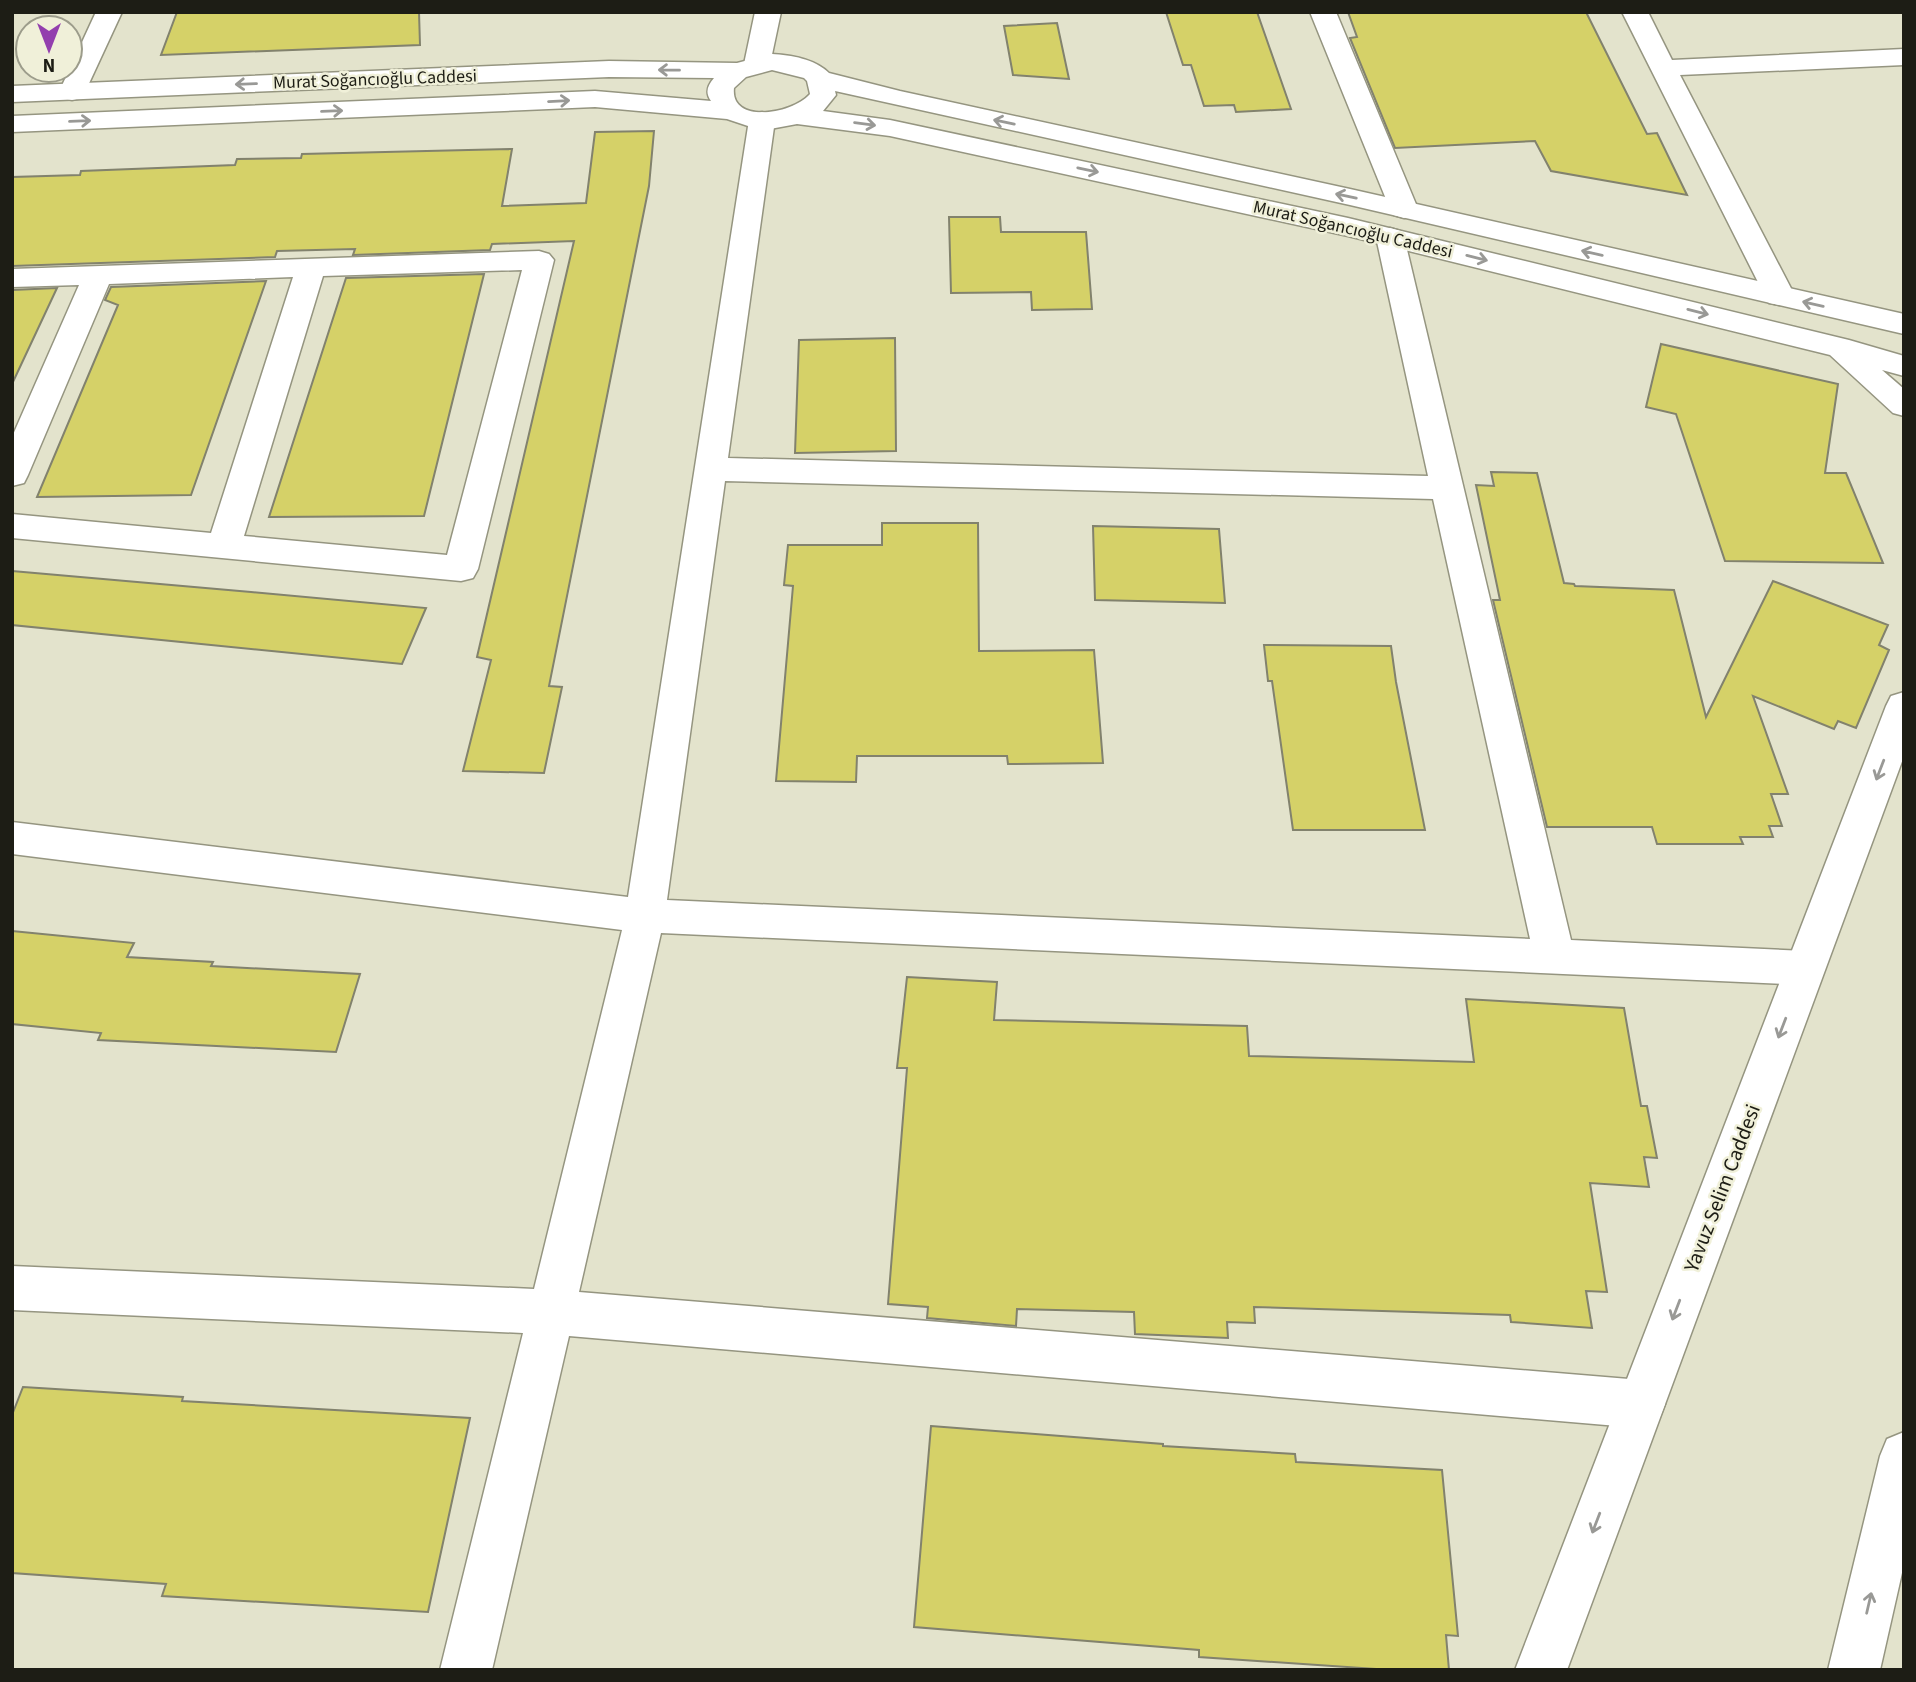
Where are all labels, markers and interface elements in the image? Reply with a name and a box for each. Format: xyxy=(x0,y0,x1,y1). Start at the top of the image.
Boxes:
north arrow xyxy=(14,14,84,84)
text: N xyxy=(43,51,55,78)
street label: Murat Soğancıoğlu Caddesi xyxy=(273,63,477,96)
one-way arrow xyxy=(658,63,681,76)
one-way arrow xyxy=(234,78,257,91)
one-way arrow xyxy=(548,94,571,107)
one-way arrow xyxy=(320,104,343,117)
one-way arrow xyxy=(69,115,92,128)
one-way arrow xyxy=(993,115,1016,129)
one-way arrow xyxy=(853,118,876,131)
one-way arrow xyxy=(1076,164,1099,178)
one-way arrow xyxy=(1335,189,1358,203)
street label: Murat Soğancıoğlu Caddesi xyxy=(1251,194,1455,265)
one-way arrow xyxy=(1581,246,1603,259)
one-way arrow xyxy=(1465,252,1488,265)
one-way arrow xyxy=(1802,297,1825,310)
one-way arrow xyxy=(1686,306,1709,320)
one-way arrow xyxy=(1872,758,1885,780)
one-way arrow xyxy=(1775,1017,1788,1039)
street label: Yavuz Selim Caddesi xyxy=(1676,1100,1768,1277)
one-way arrow xyxy=(1669,1299,1681,1321)
one-way arrow xyxy=(1589,1511,1601,1533)
one-way arrow xyxy=(1863,1592,1876,1615)

